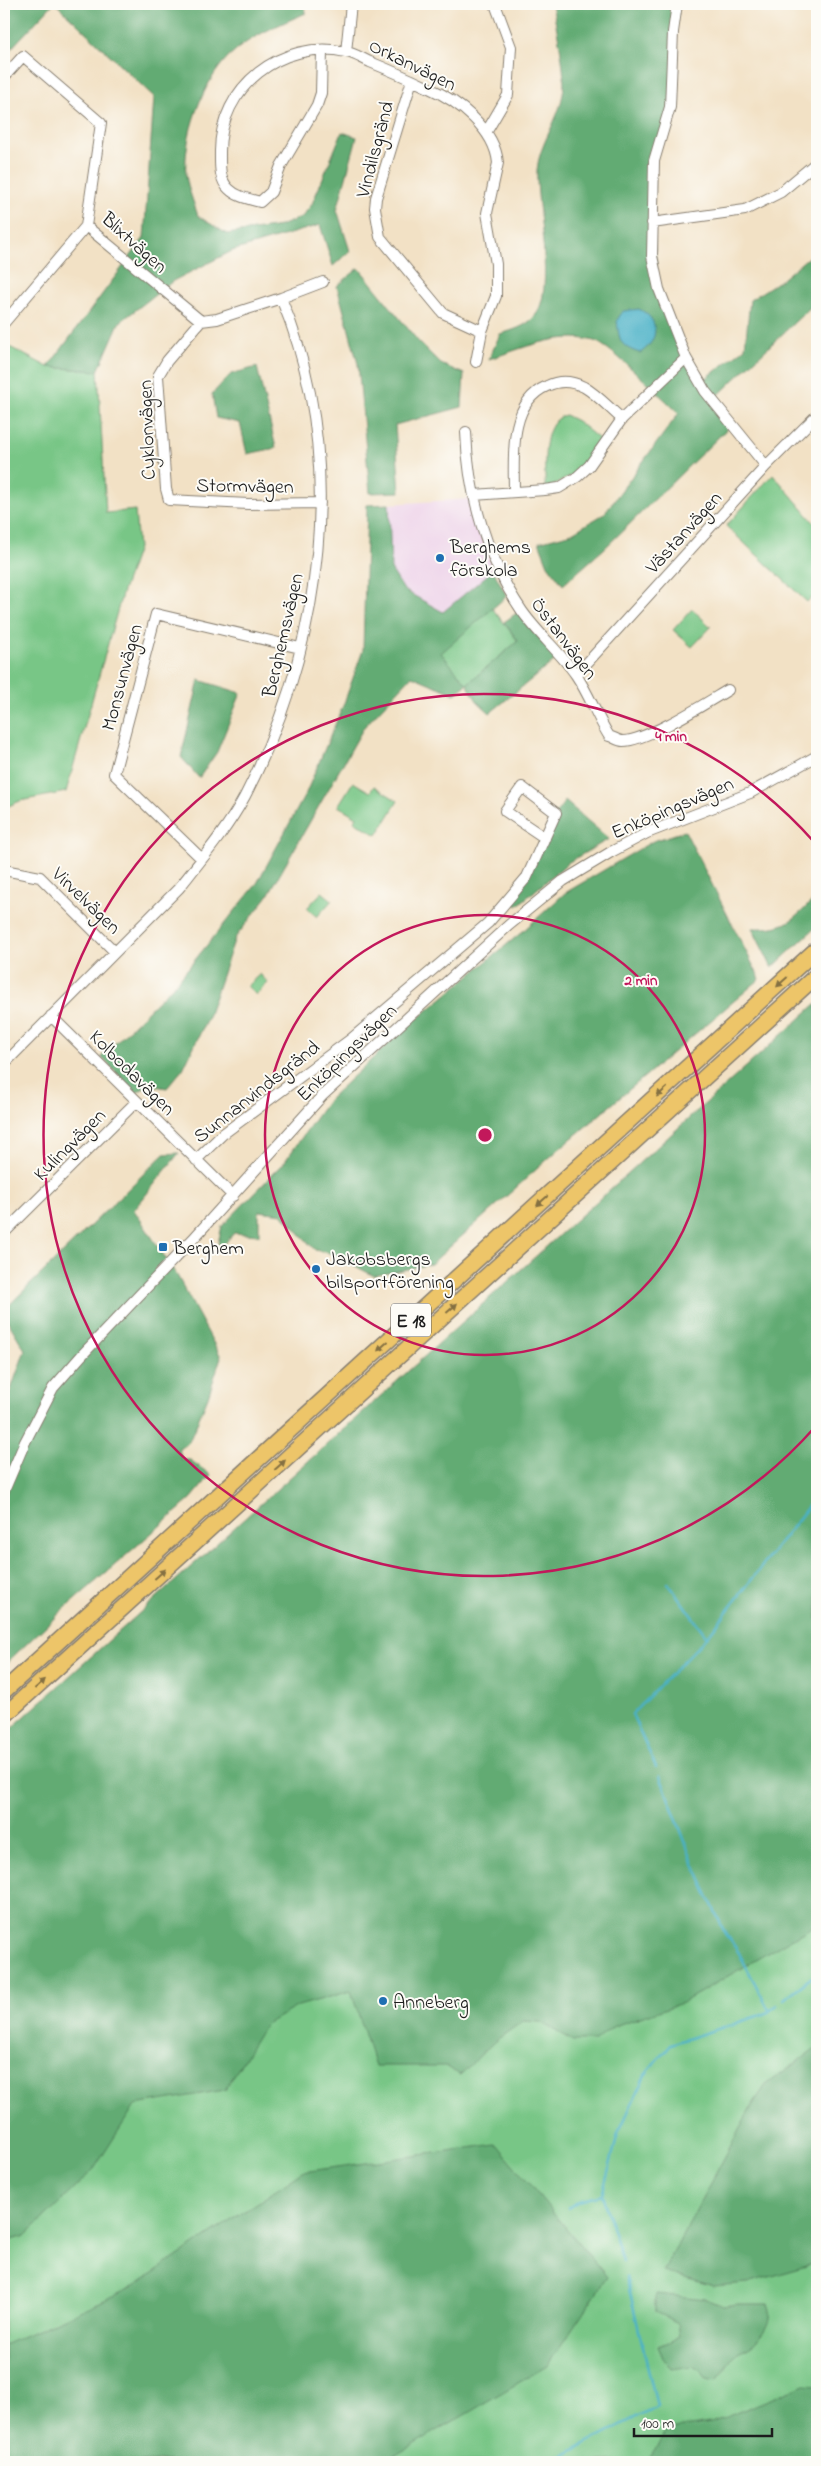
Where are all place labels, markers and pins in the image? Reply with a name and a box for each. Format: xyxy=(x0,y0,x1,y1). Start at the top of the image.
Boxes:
place label: Berghems förskola xyxy=(449,534,531,586)
marker: Berghems förskola xyxy=(434,552,446,564)
centre of rings xyxy=(476,1126,494,1144)
place label: Berghem xyxy=(172,1235,244,1265)
marker: Berghem xyxy=(157,1241,169,1253)
place label: Jakobsbergs bilsportförening xyxy=(326,1246,454,1299)
marker: Jakobsbergs bilsportförening xyxy=(310,1263,322,1275)
place label: Anneberg xyxy=(393,1989,469,2019)
marker: Anneberg xyxy=(377,1995,389,2007)

